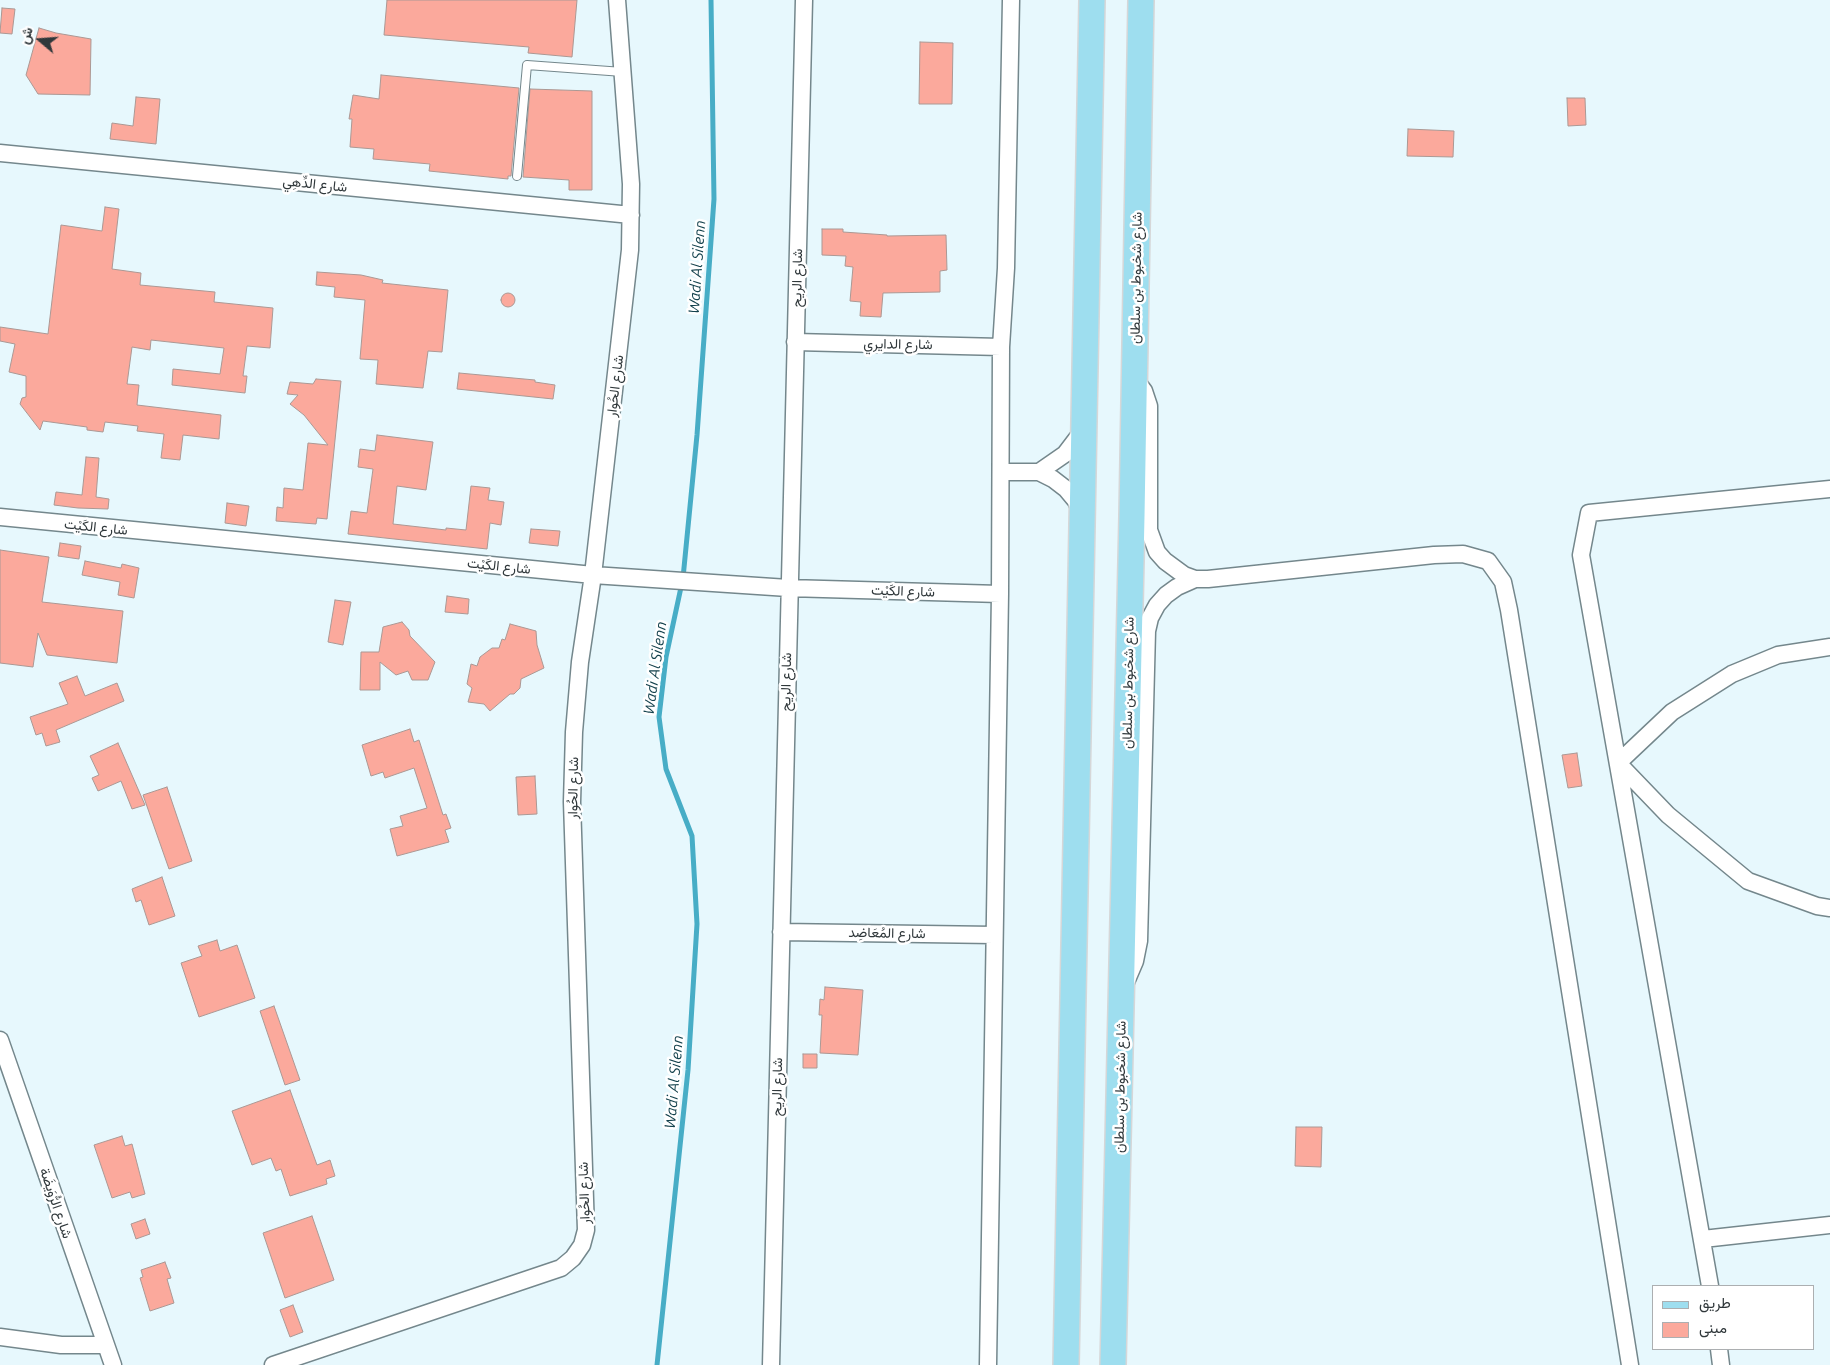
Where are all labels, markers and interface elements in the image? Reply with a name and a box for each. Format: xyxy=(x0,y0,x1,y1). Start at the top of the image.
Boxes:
north arrow xyxy=(15,15,65,65)
text: ش xyxy=(16,25,36,46)
street label: شارع الدِّهِي xyxy=(282,172,348,196)
street label: شارع شخبوط بن سلطان xyxy=(1126,212,1146,344)
water label: Wadi Al Silenn xyxy=(685,220,709,314)
street label: شارع الريح xyxy=(788,248,806,308)
street label: شارع الدايري xyxy=(863,335,933,353)
street label: شارع الحُوار xyxy=(603,354,627,418)
street label: شارع الكَيْت xyxy=(63,515,129,539)
street label: شارع الكَيْت xyxy=(466,554,532,578)
street label: شارع الكَيْت xyxy=(871,581,935,601)
street label: شارع شخبوط بن سلطان xyxy=(1118,617,1138,749)
water label: Wadi Al Silenn xyxy=(640,620,670,716)
street label: شارع الريح xyxy=(777,652,795,712)
street label: شارع الحُوار xyxy=(564,757,582,819)
street label: شارع المُعَاضِد xyxy=(848,924,926,942)
street label: شارع شخبوط بن سلطان xyxy=(1110,1021,1130,1153)
water label: Wadi Al Silenn xyxy=(661,1035,687,1129)
street label: شارع الريح xyxy=(768,1057,786,1117)
street label: شارع الحُوار xyxy=(575,1161,593,1225)
street label: شارع الرُّوَيضَة xyxy=(36,1165,76,1241)
legend xyxy=(1652,1285,1815,1350)
text: طريق xyxy=(1699,1294,1731,1311)
text: مبنى xyxy=(1699,1319,1727,1336)

